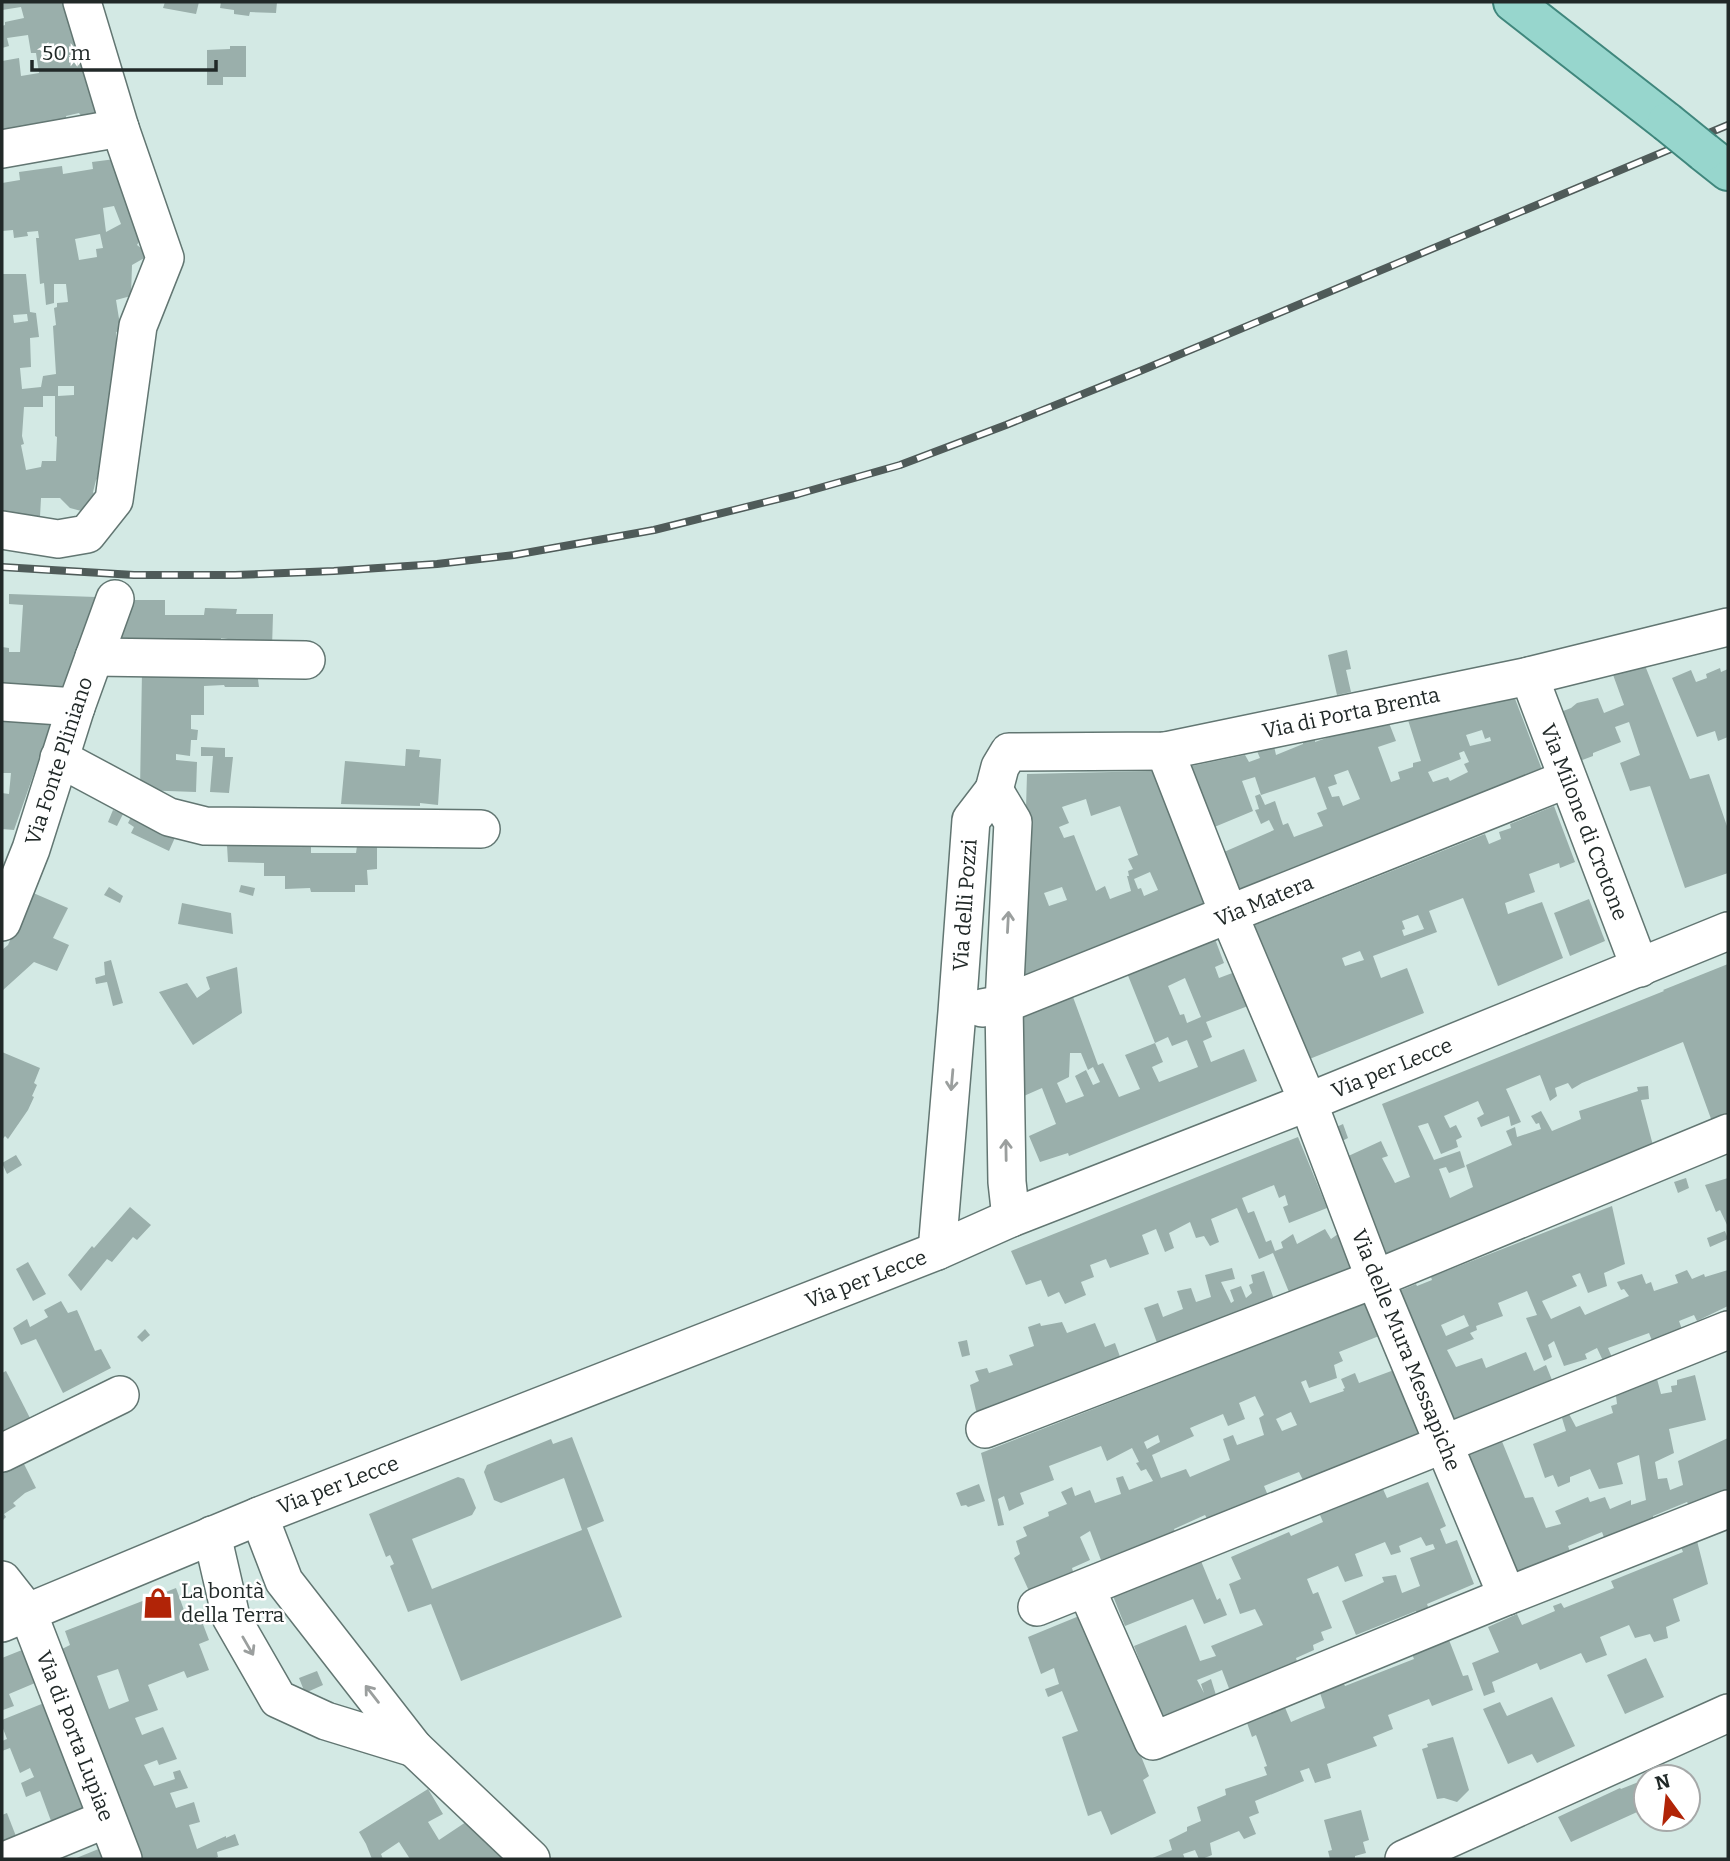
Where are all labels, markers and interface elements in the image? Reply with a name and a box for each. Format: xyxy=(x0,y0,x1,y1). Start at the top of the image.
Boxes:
scale bar xyxy=(32,28,215,72)
text: 50 m xyxy=(42,40,91,66)
street label: Via Fonte Pliniano xyxy=(20,674,98,848)
street label: Via di Porta Brenta xyxy=(1260,681,1442,744)
street label: Via Milone di Crotone xyxy=(1535,720,1633,924)
street label: Via delli Pozzi xyxy=(947,838,983,972)
street label: Via Matera xyxy=(1211,869,1318,933)
one-way arrow xyxy=(1002,911,1015,934)
street label: Via per Lecce xyxy=(1328,1032,1456,1104)
one-way arrow xyxy=(945,1068,958,1091)
one-way arrow xyxy=(1000,1138,1013,1161)
street label: Via delle Mura Messapiche xyxy=(1346,1225,1466,1475)
street label: Via per Lecce xyxy=(802,1244,930,1314)
street label: Via per Lecce xyxy=(274,1450,402,1520)
place label: La bontà della Terra xyxy=(181,1578,285,1628)
shop icon: La bontà della Terra xyxy=(141,1586,175,1620)
one-way arrow xyxy=(241,1635,255,1655)
street label: Via di Porta Lupiae xyxy=(31,1647,119,1825)
one-way arrow xyxy=(365,1685,380,1704)
north arrow xyxy=(1632,1763,1702,1833)
text: N xyxy=(1653,1769,1673,1795)

